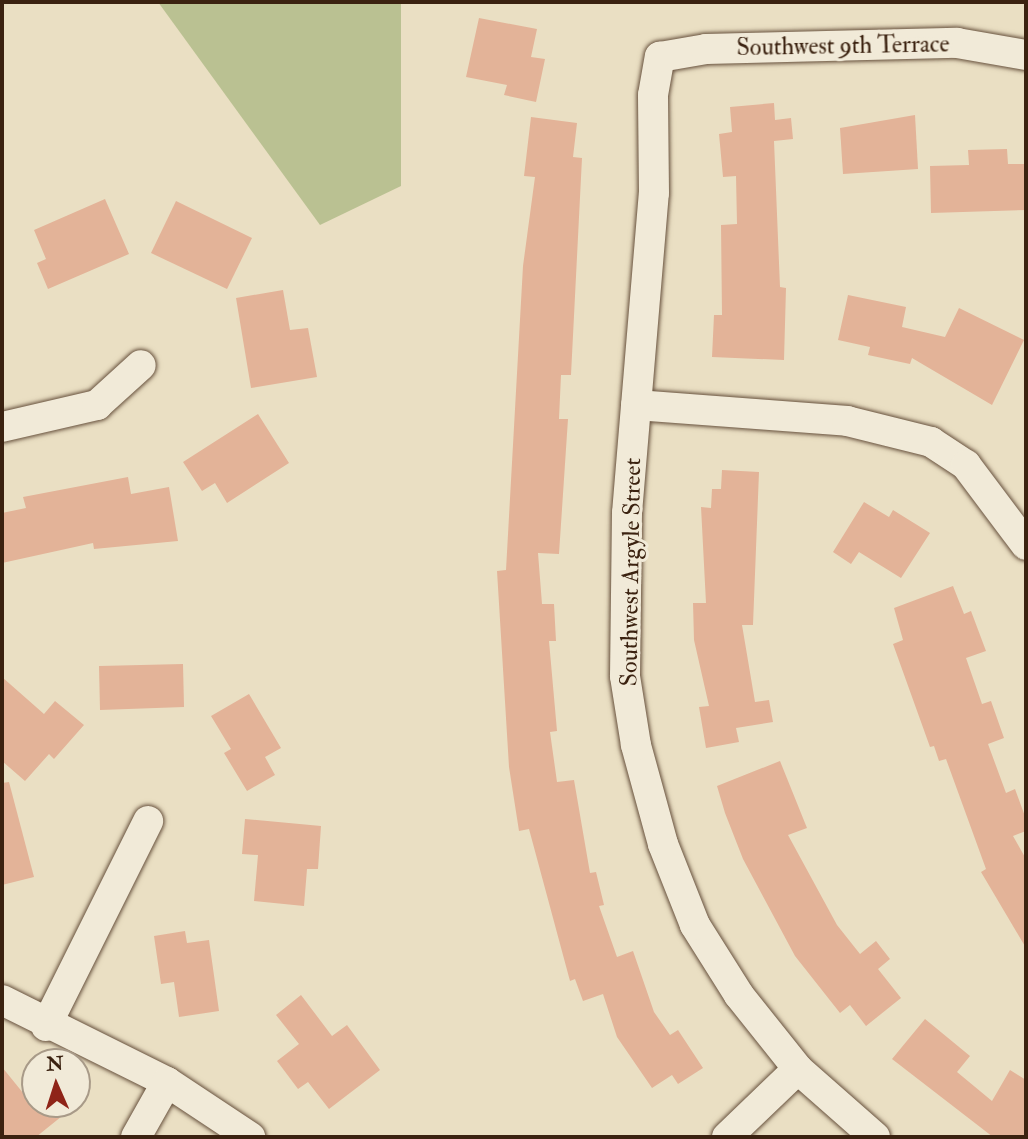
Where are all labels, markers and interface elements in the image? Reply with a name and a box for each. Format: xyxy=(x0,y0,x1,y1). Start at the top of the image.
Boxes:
street label: Southwest 9th Terrace xyxy=(736,30,950,62)
street label: Southwest Argyle Street xyxy=(615,457,647,687)
north arrow xyxy=(21,1048,91,1118)
text: N xyxy=(46,1052,64,1076)

